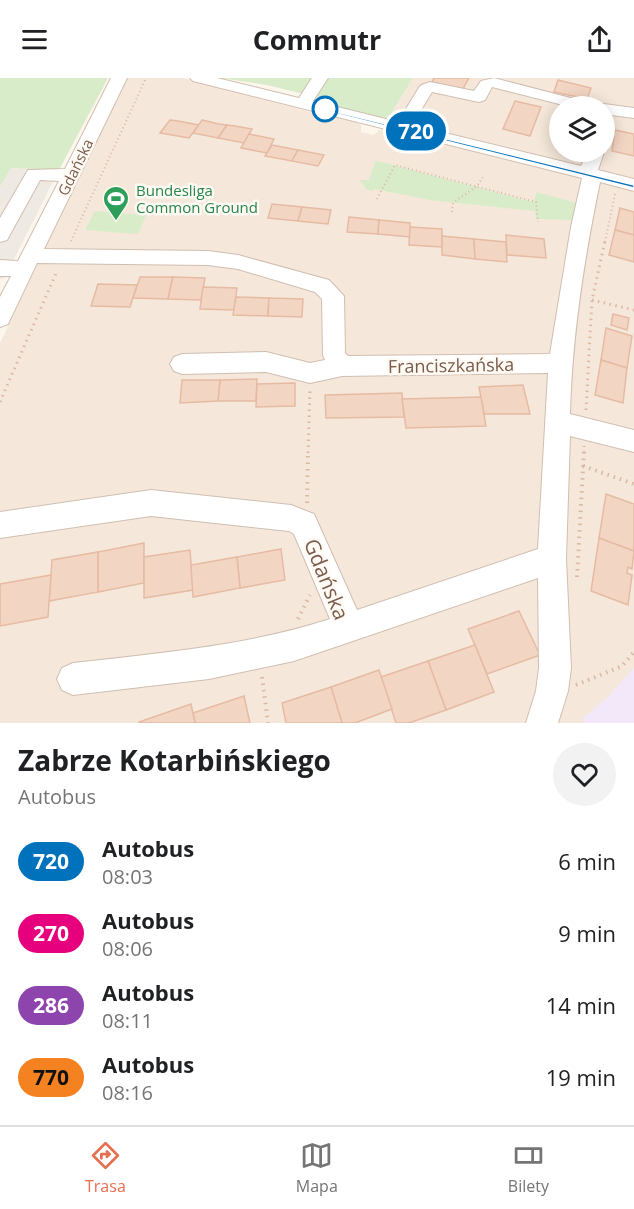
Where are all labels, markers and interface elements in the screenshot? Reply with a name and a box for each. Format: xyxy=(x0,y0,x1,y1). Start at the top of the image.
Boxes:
text: Commutr xyxy=(253,21,381,58)
icon: menu xyxy=(18,23,51,56)
icon: share xyxy=(583,23,616,56)
unlabelled marker xyxy=(312,96,338,122)
map controls xyxy=(549,96,615,162)
button: layers xyxy=(549,96,615,162)
line badge: 720 xyxy=(382,112,450,150)
text: 720 xyxy=(398,117,434,145)
street label: Gdańska xyxy=(53,135,97,199)
place label: Bundesliga Common Ground xyxy=(136,180,258,217)
sports icon: Bundesliga Common Ground xyxy=(101,184,131,222)
street label: Franciszkańska xyxy=(388,352,514,378)
street label: Gdańska xyxy=(298,534,356,624)
text: Zabrze Kotarbińskiego xyxy=(18,741,331,779)
button: heart xyxy=(553,743,616,806)
text: Autobus xyxy=(18,783,96,810)
text: Autobus xyxy=(102,833,194,863)
text: 6 min xyxy=(558,846,616,876)
text: 720 xyxy=(33,847,69,875)
text: 08:03 xyxy=(102,863,153,890)
text: Autobus xyxy=(102,905,194,935)
text: 9 min xyxy=(558,918,616,948)
text: 270 xyxy=(33,919,69,947)
text: 08:06 xyxy=(102,935,153,962)
text: Autobus xyxy=(102,977,194,1007)
text: 14 min xyxy=(546,990,616,1020)
text: 286 xyxy=(33,991,69,1019)
text: 08:11 xyxy=(102,1007,153,1034)
text: Autobus xyxy=(102,1049,194,1079)
text: 19 min xyxy=(546,1062,616,1092)
text: 770 xyxy=(33,1063,69,1091)
text: 08:16 xyxy=(102,1079,153,1106)
tab: Trasa xyxy=(85,1139,126,1197)
tab: Mapa xyxy=(296,1139,338,1197)
tab: Bilety xyxy=(508,1139,549,1197)

